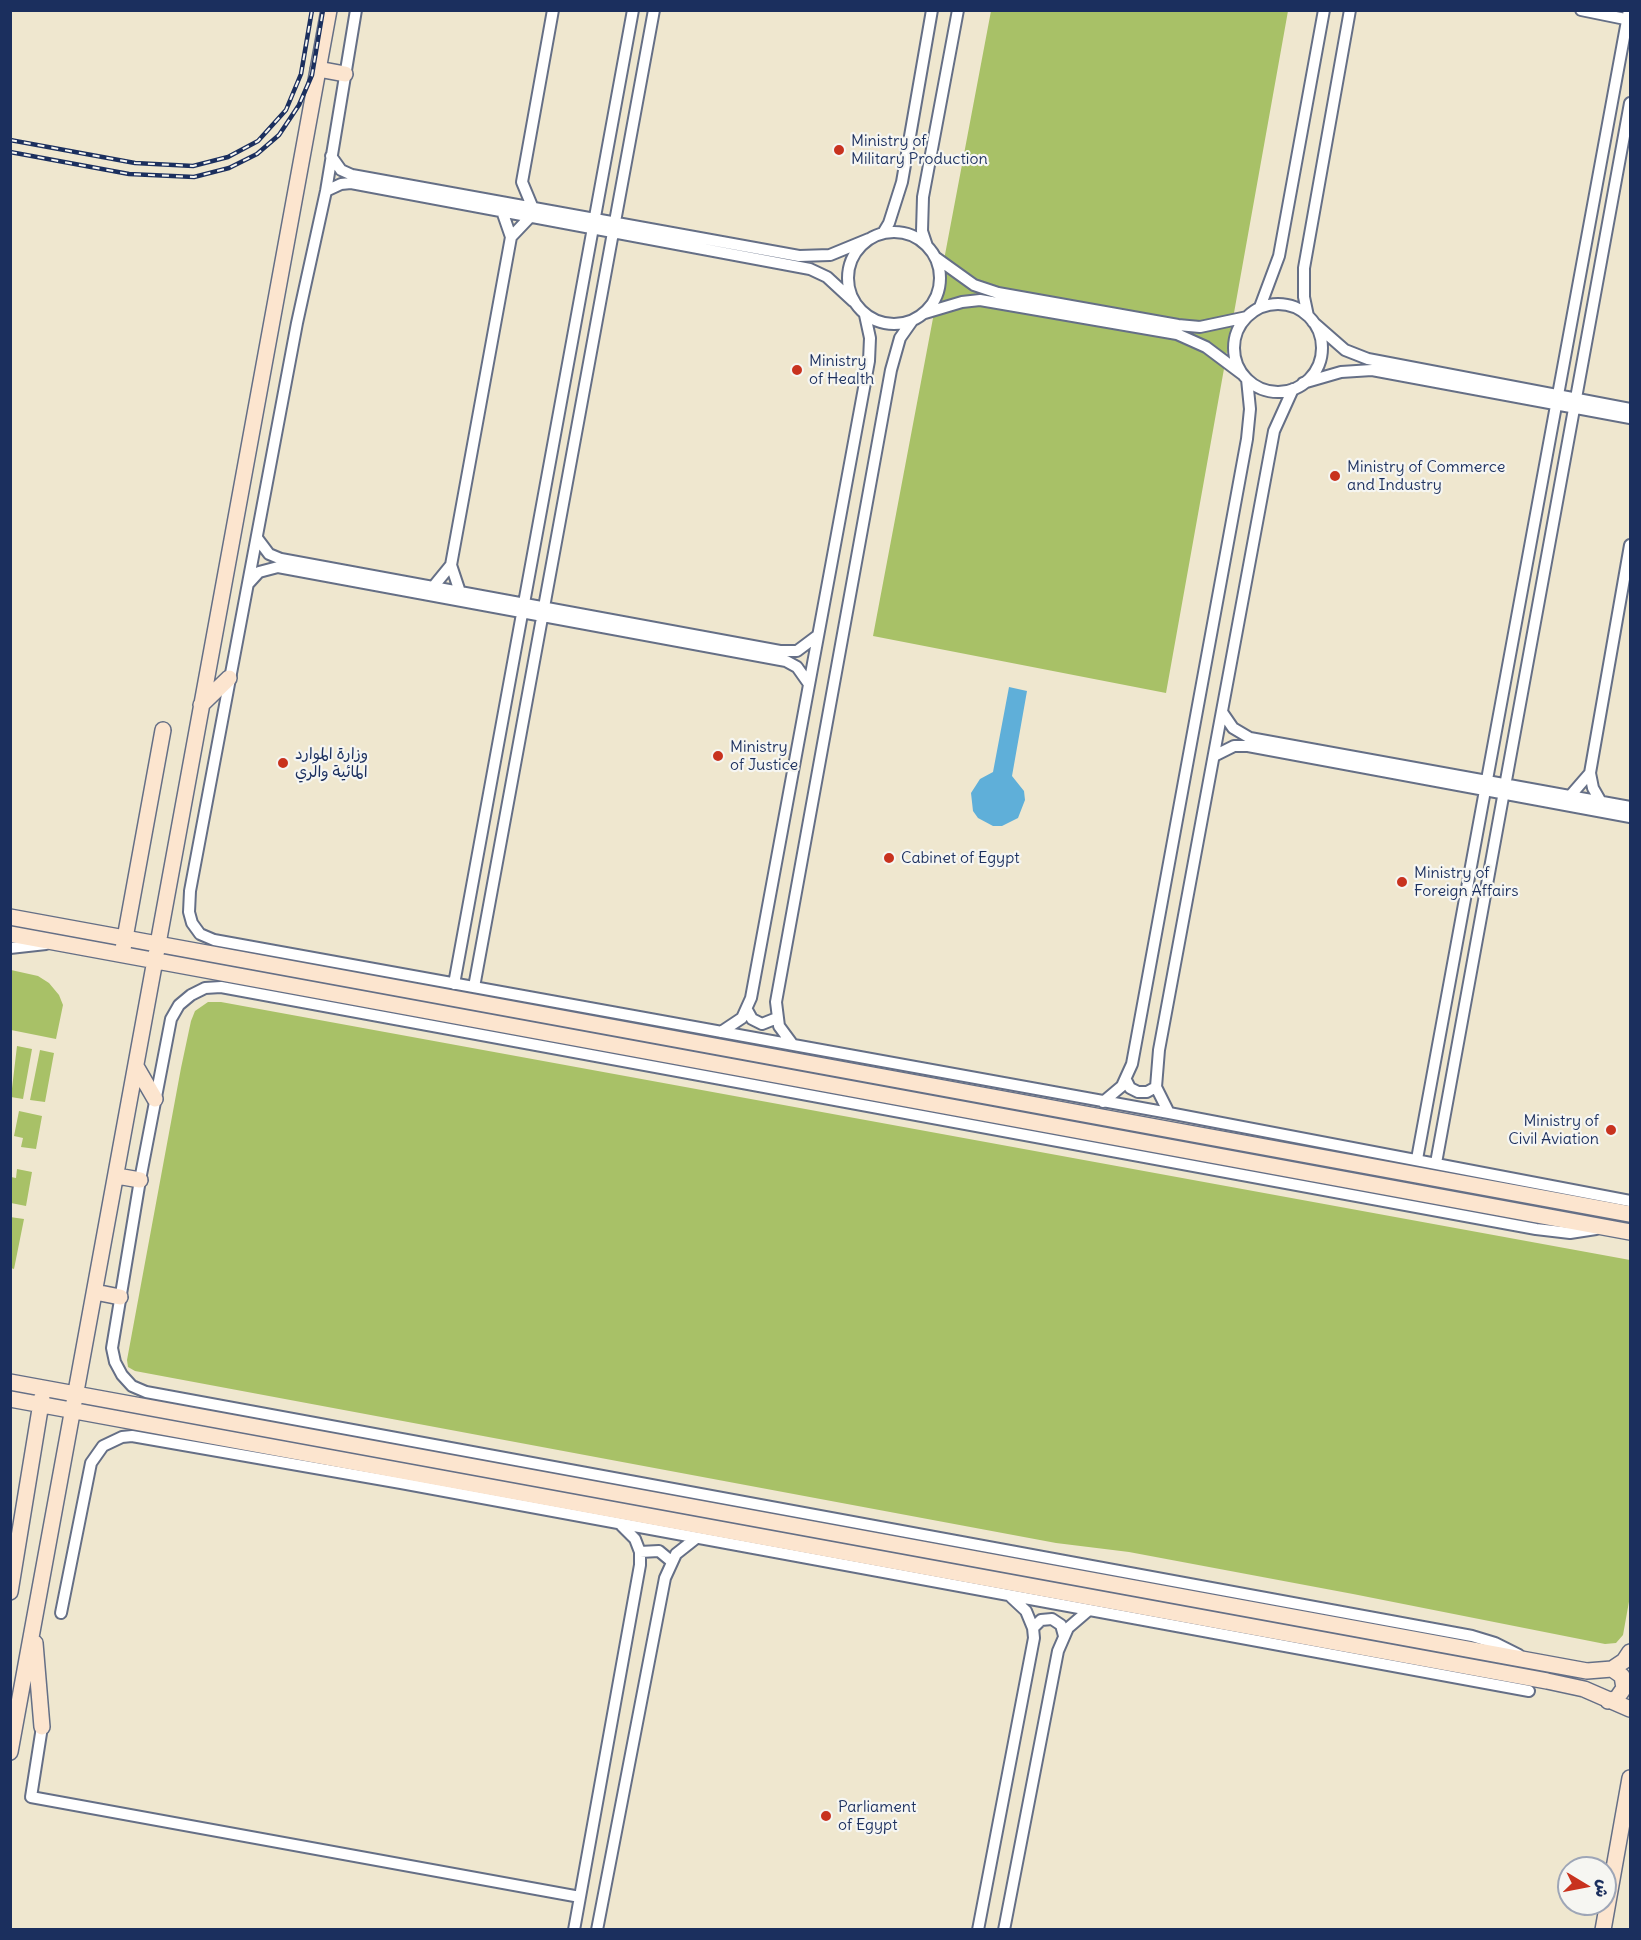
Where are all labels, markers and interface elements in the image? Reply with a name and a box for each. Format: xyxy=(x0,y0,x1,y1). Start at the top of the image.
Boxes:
place label: Ministry of Military Production xyxy=(851,131,988,169)
marker: Ministry of Military Production xyxy=(832,143,846,157)
place label: Ministry of Health xyxy=(809,351,874,389)
marker: Ministry of Health xyxy=(790,363,804,377)
place label: Ministry of Commerce and Industry xyxy=(1347,457,1505,495)
marker: Ministry of Commerce and Industry xyxy=(1328,469,1342,483)
place label: Ministry of Justice xyxy=(730,737,798,775)
place label: وزارة الموارد المائية والري xyxy=(295,744,368,782)
marker: Ministry of Justice xyxy=(711,749,725,763)
marker: وزارة الموارد المائية والري xyxy=(276,756,290,770)
place label: Cabinet of Egypt xyxy=(901,848,1020,868)
marker: Cabinet of Egypt xyxy=(882,851,896,865)
place label: Ministry of Foreign Affairs xyxy=(1414,863,1519,901)
marker: Ministry of Foreign Affairs xyxy=(1395,875,1409,889)
place label: Ministry of Civil Aviation xyxy=(1508,1111,1599,1149)
marker: Ministry of Civil Aviation xyxy=(1604,1123,1618,1137)
place label: Parliament of Egypt xyxy=(838,1797,916,1835)
marker: Parliament of Egypt xyxy=(819,1809,833,1823)
north arrow xyxy=(1557,1856,1617,1916)
text: ش xyxy=(1591,1878,1614,1899)

